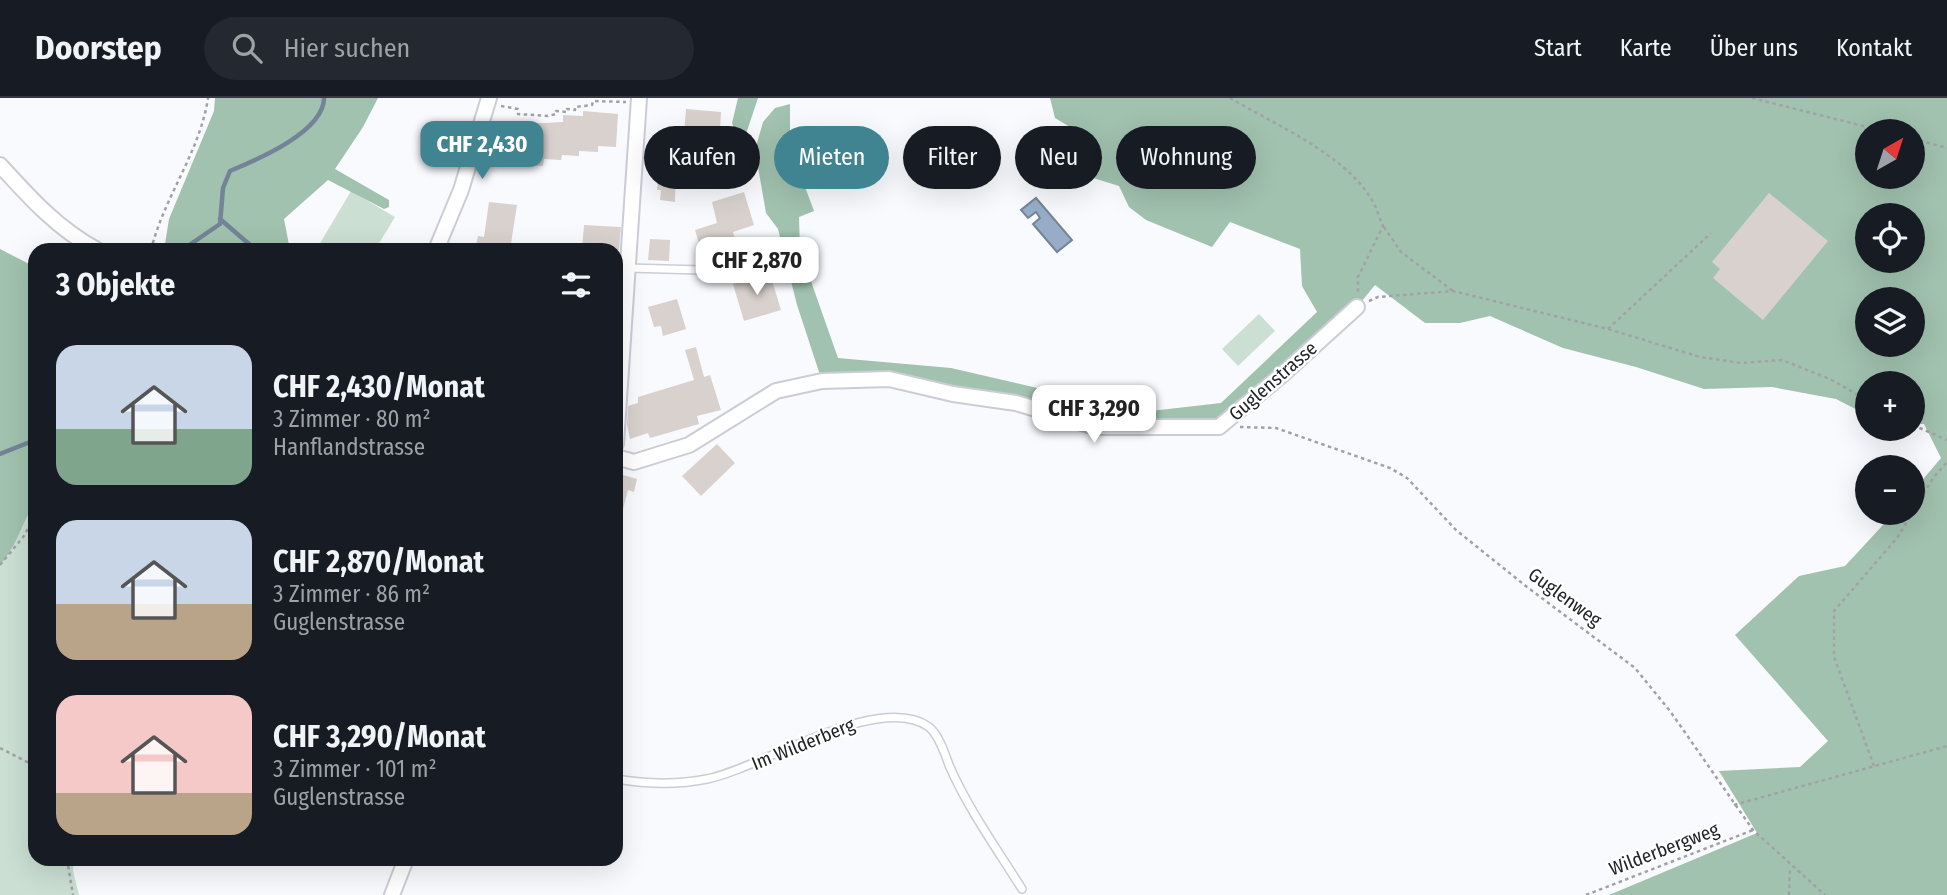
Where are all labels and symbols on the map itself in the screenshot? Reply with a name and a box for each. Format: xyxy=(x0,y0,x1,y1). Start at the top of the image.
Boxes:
north arrow xyxy=(1855,119,1925,189)
pin: CHF 2,430 xyxy=(402,122,562,181)
pin: CHF 2,870 xyxy=(677,238,837,297)
street label: Guglenstrasse xyxy=(1224,337,1322,425)
pin: CHF 3,290 xyxy=(1014,386,1174,445)
street label: Guglenweg xyxy=(1524,563,1606,631)
street label: Im Wilderberg xyxy=(748,713,858,775)
street label: Wilderbergweg xyxy=(1606,818,1722,880)

